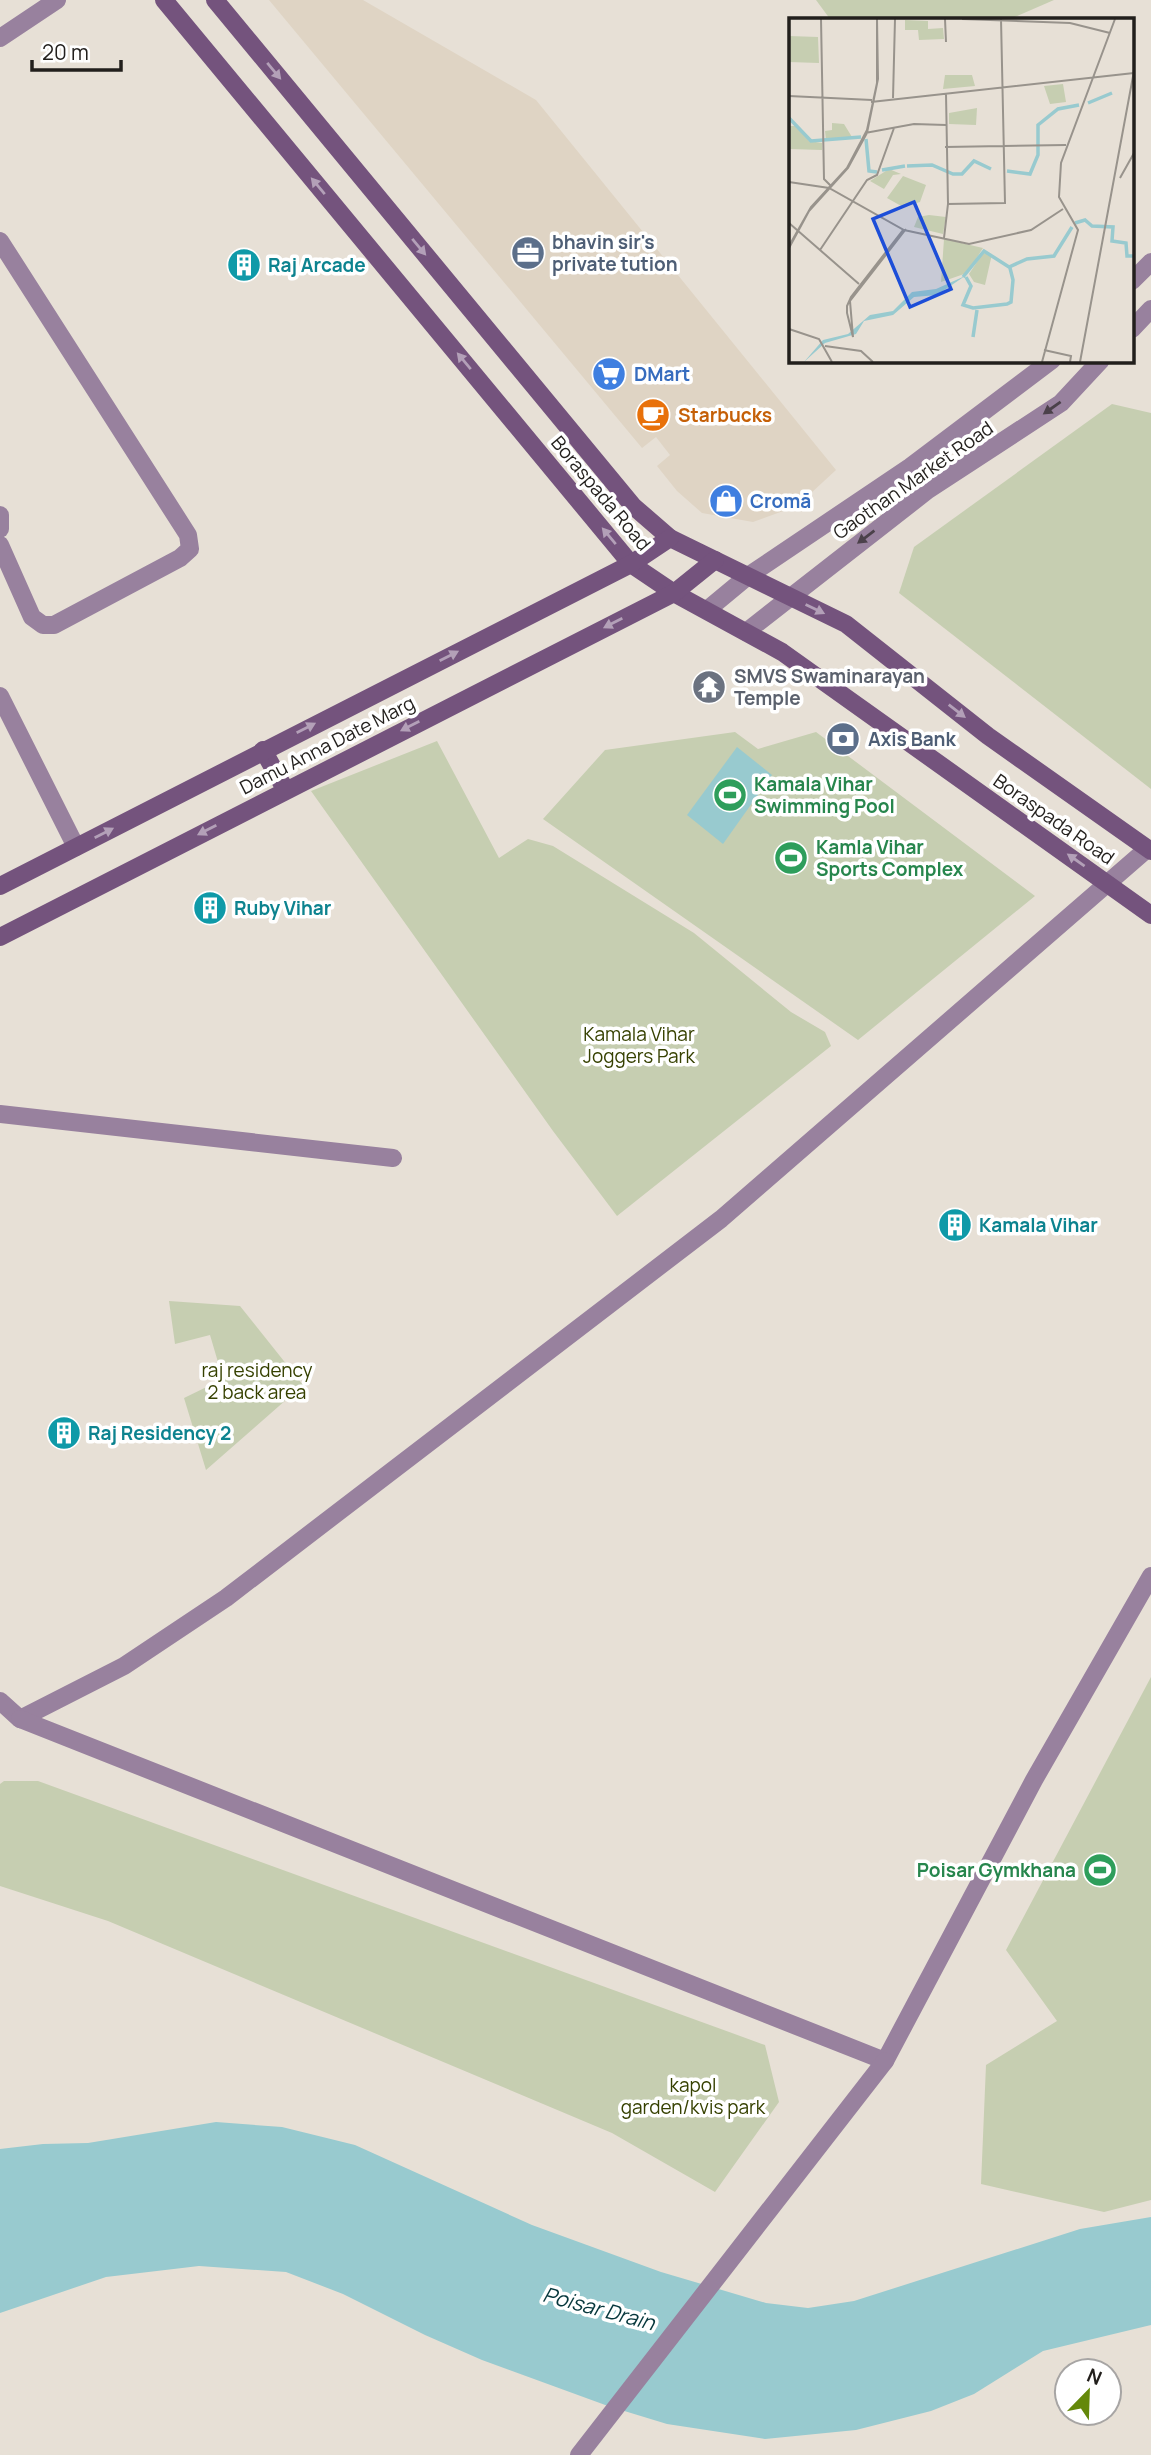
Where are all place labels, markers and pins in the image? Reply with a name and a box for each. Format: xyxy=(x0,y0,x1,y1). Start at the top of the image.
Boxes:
place label: bhavin sir's private tution xyxy=(552,229,678,277)
office icon: bhavin sir's private tution xyxy=(509,234,547,272)
building icon: Raj Arcade xyxy=(225,246,263,284)
place label: Raj Arcade xyxy=(268,252,366,278)
supermarket icon: DMart xyxy=(590,355,628,393)
place label: DMart xyxy=(634,361,690,387)
cafe icon: Starbucks xyxy=(634,396,672,434)
place label: Starbucks xyxy=(678,402,772,428)
shop icon: Cromā xyxy=(707,482,745,520)
place label: Cromā xyxy=(750,488,811,514)
place label: SMVS Swaminarayan Temple xyxy=(734,663,925,711)
temple icon: SMVS Swaminarayan Temple xyxy=(690,668,728,706)
bank icon: Axis Bank xyxy=(824,720,862,758)
place label: Axis Bank xyxy=(868,726,957,752)
place label: Kamala Vihar Swimming Pool xyxy=(754,771,895,819)
sports icon: Kamala Vihar Swimming Pool xyxy=(711,776,749,814)
place label: Kamla Vihar Sports Complex xyxy=(816,834,964,882)
sports icon: Kamla Vihar Sports Complex xyxy=(772,839,810,877)
building icon: Ruby Vihar xyxy=(191,889,229,927)
place label: Ruby Vihar xyxy=(234,895,332,921)
building icon: Kamala Vihar xyxy=(936,1206,974,1244)
place label: Kamala Vihar xyxy=(979,1212,1098,1238)
building icon: Raj Residency 2 xyxy=(45,1414,83,1452)
place label: Raj Residency 2 xyxy=(88,1420,231,1446)
sports icon: Poisar Gymkhana xyxy=(1081,1851,1119,1889)
place label: Poisar Gymkhana xyxy=(917,1857,1076,1883)

